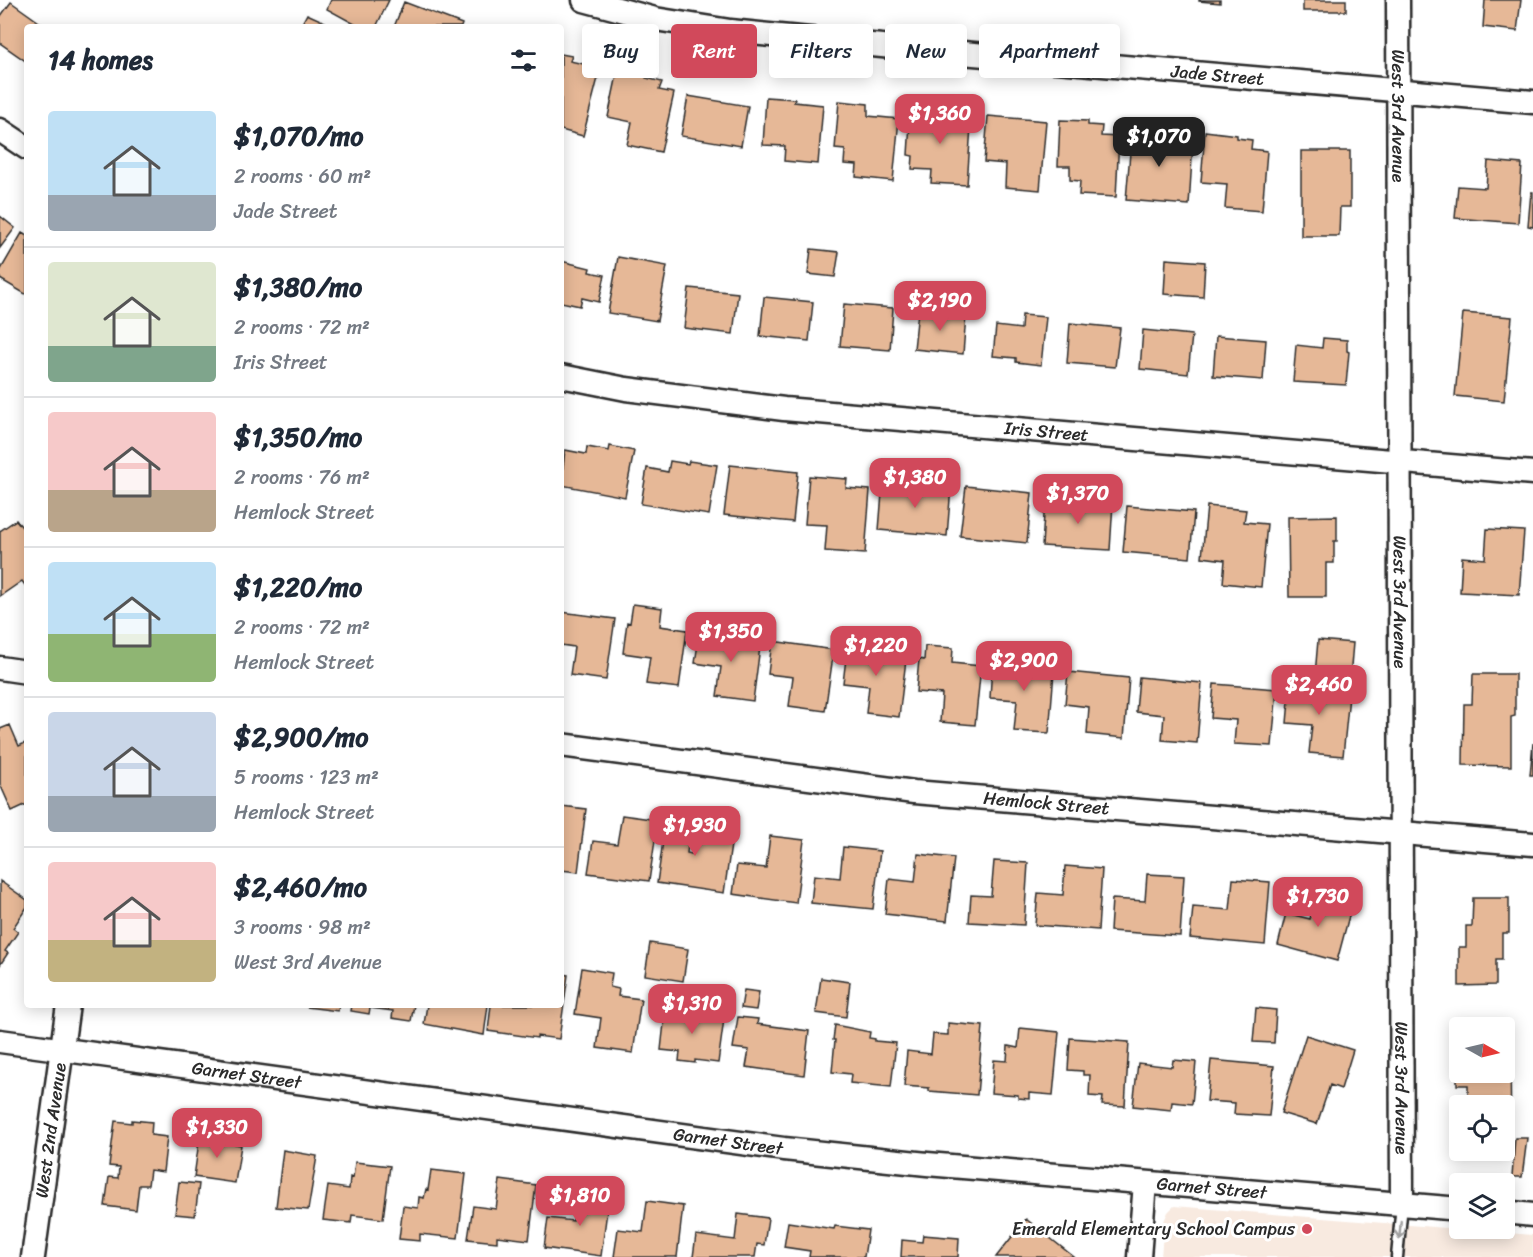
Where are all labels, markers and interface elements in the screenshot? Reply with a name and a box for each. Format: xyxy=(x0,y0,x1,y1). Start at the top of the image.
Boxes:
chip: Buy xyxy=(582,24,659,78)
chip: Rent xyxy=(671,24,757,78)
chip: Filters xyxy=(769,24,873,78)
chip: New xyxy=(885,24,967,78)
chip: Apartment xyxy=(979,24,1120,78)
text: 14 homes xyxy=(48,37,153,83)
icon: filters xyxy=(507,44,540,77)
street label: West 3rd Avenue xyxy=(1382,49,1415,183)
street label: Jade Street xyxy=(1169,55,1266,95)
pin: $1,360 xyxy=(891,94,989,145)
text: $1,360 xyxy=(909,96,971,131)
text: $1,070/mo xyxy=(234,113,363,159)
pin: $1,070 xyxy=(1110,117,1208,168)
text: $1,070 xyxy=(1127,119,1191,154)
icon: home xyxy=(96,135,168,207)
text: 2 rooms · 60 m² xyxy=(234,159,371,194)
text: Jade Street xyxy=(234,194,338,229)
text: $1,380/mo xyxy=(234,264,362,310)
pin: $2,190 xyxy=(891,281,989,332)
text: $2,190 xyxy=(908,283,972,318)
icon: home xyxy=(96,286,168,358)
text: 2 rooms · 72 m² xyxy=(234,310,370,345)
text: Iris Street xyxy=(234,345,328,380)
street label: Iris Street xyxy=(1002,412,1090,451)
text: $1,350/mo xyxy=(234,414,362,460)
icon: home xyxy=(96,436,168,508)
pin: $1,380 xyxy=(866,458,964,509)
text: 2 rooms · 76 m² xyxy=(234,460,370,495)
text: $1,380 xyxy=(883,460,947,495)
pin: $1,370 xyxy=(1029,474,1127,525)
text: $1,370 xyxy=(1047,476,1109,511)
text: Hemlock Street xyxy=(234,495,374,530)
street label: West 3rd Avenue xyxy=(1384,535,1416,669)
text: $1,220/mo xyxy=(234,564,362,610)
icon: home xyxy=(96,586,168,658)
text: 2 rooms · 72 m² xyxy=(234,610,370,645)
pin: $1,350 xyxy=(682,612,780,663)
text: $1,350 xyxy=(699,614,763,649)
pin: $1,220 xyxy=(827,626,925,677)
text: $1,220 xyxy=(844,628,908,663)
pin: $2,900 xyxy=(975,641,1073,692)
text: $2,900 xyxy=(990,643,1058,678)
text: Hemlock Street xyxy=(234,645,374,680)
pin: $2,460 xyxy=(1270,665,1368,716)
text: $2,460 xyxy=(1286,667,1352,702)
text: $2,900/mo xyxy=(234,714,368,760)
icon: home xyxy=(96,736,168,808)
text: 5 rooms · 123 m² xyxy=(234,760,379,795)
street label: Hemlock Street xyxy=(982,782,1111,824)
text: Hemlock Street xyxy=(234,795,374,830)
pin: $1,930 xyxy=(646,806,744,857)
text: $1,930 xyxy=(663,808,727,843)
text: $2,460/mo xyxy=(234,864,367,910)
pin: $1,730 xyxy=(1269,877,1367,928)
text: $1,730 xyxy=(1287,879,1349,914)
icon: home xyxy=(96,886,168,958)
text: 3 rooms · 98 m² xyxy=(234,910,371,945)
text: West 3rd Avenue xyxy=(234,945,382,980)
pin: $1,310 xyxy=(643,984,741,1035)
text: $1,310 xyxy=(662,986,722,1021)
north arrow xyxy=(1449,1017,1515,1083)
map controls xyxy=(1449,1017,1515,1239)
street label: West 3rd Avenue xyxy=(1385,1021,1418,1155)
street label: Garnet Street xyxy=(190,1052,304,1098)
street label: West 2nd Avenue xyxy=(25,1060,76,1200)
button: locate xyxy=(1449,1095,1515,1161)
pin: $1,330 xyxy=(168,1108,266,1159)
text: $1,330 xyxy=(186,1110,248,1145)
street label: Garnet Street xyxy=(671,1118,786,1165)
street label: Garnet Street xyxy=(1155,1167,1269,1209)
button: layers xyxy=(1449,1173,1515,1239)
pin: $1,810 xyxy=(531,1176,629,1227)
text: $1,810 xyxy=(550,1178,610,1213)
place label: Emerald Elementary School Campus xyxy=(1012,1213,1296,1245)
one-way arrow xyxy=(1394,1220,1405,1240)
marker: Emerald Elementary School Campus xyxy=(1300,1222,1314,1236)

